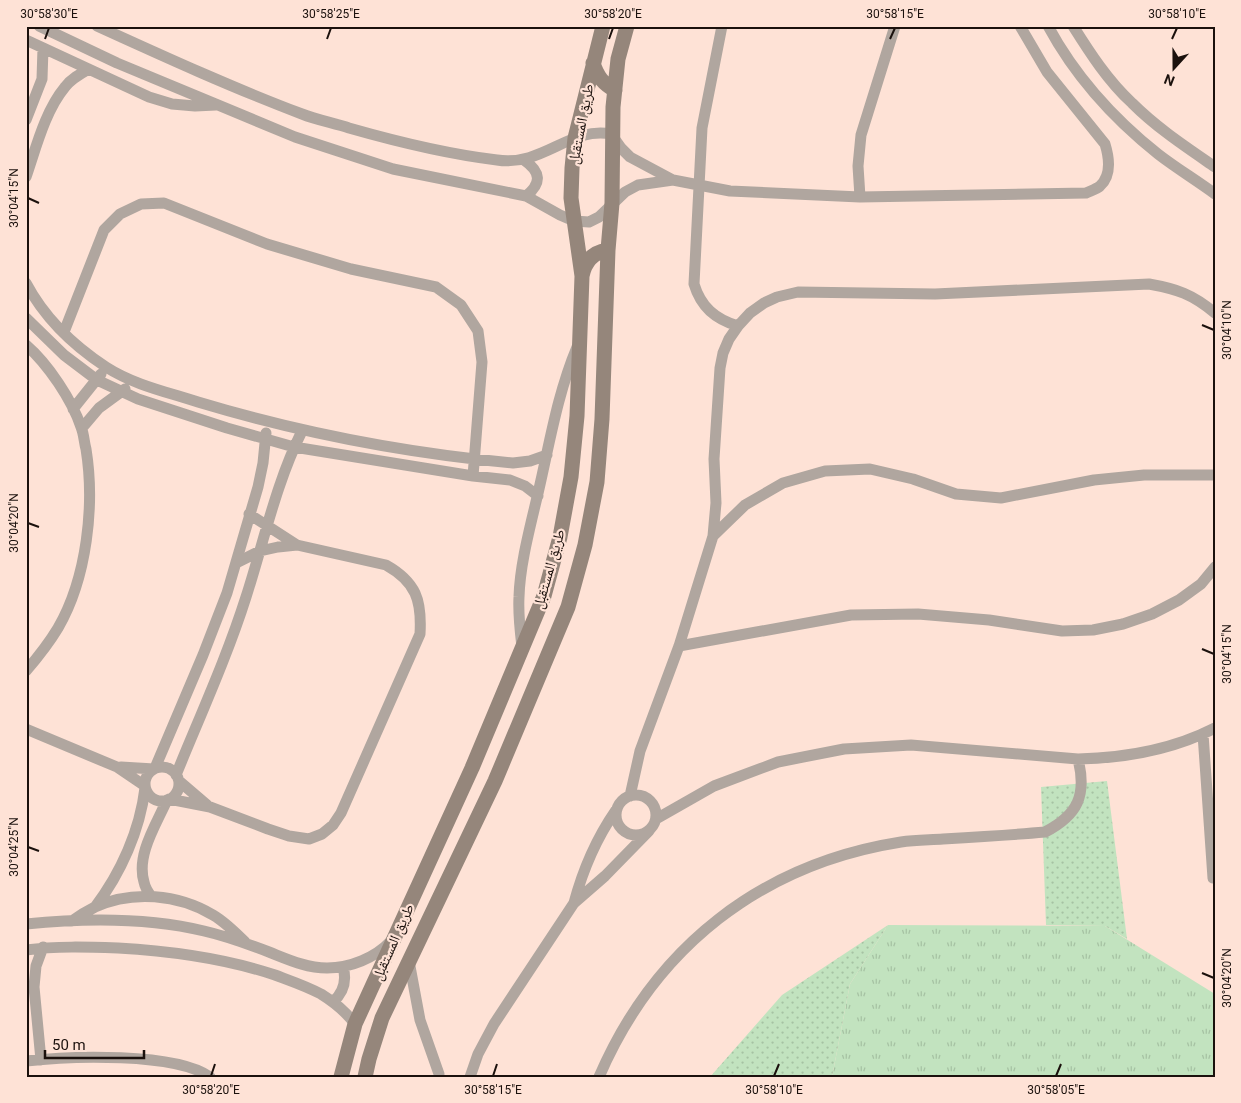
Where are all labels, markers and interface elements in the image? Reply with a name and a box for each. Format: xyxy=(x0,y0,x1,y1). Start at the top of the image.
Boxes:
text: 30°58'30"E xyxy=(20,7,78,21)
text: 30°58'25"E xyxy=(302,7,360,21)
text: 30°58'20"E xyxy=(584,7,642,21)
text: 30°58'15"E xyxy=(866,7,924,21)
text: 30°58'10"E xyxy=(1148,7,1206,21)
north arrow xyxy=(1148,42,1198,92)
text: N xyxy=(1162,71,1177,89)
street label: طريق المستقبل xyxy=(564,82,599,166)
text: 30°04'15"N xyxy=(7,168,21,228)
text: 30°04'10"N xyxy=(1220,300,1234,360)
text: 30°04'20"N xyxy=(7,493,21,553)
street label: طريق المستقبل xyxy=(529,527,570,611)
text: 30°04'15"N xyxy=(1220,624,1234,684)
text: 30°04'25"N xyxy=(7,817,21,877)
street label: طريق المستقبل xyxy=(368,901,419,983)
text: 30°04'20"N xyxy=(1220,948,1234,1008)
scale bar xyxy=(45,1028,144,1060)
text: 50 m xyxy=(52,1036,86,1054)
text: 30°58'20"E xyxy=(182,1083,240,1097)
text: 30°58'15"E xyxy=(464,1083,522,1097)
text: 30°58'10"E xyxy=(745,1083,803,1097)
text: 30°58'05"E xyxy=(1027,1083,1085,1097)

